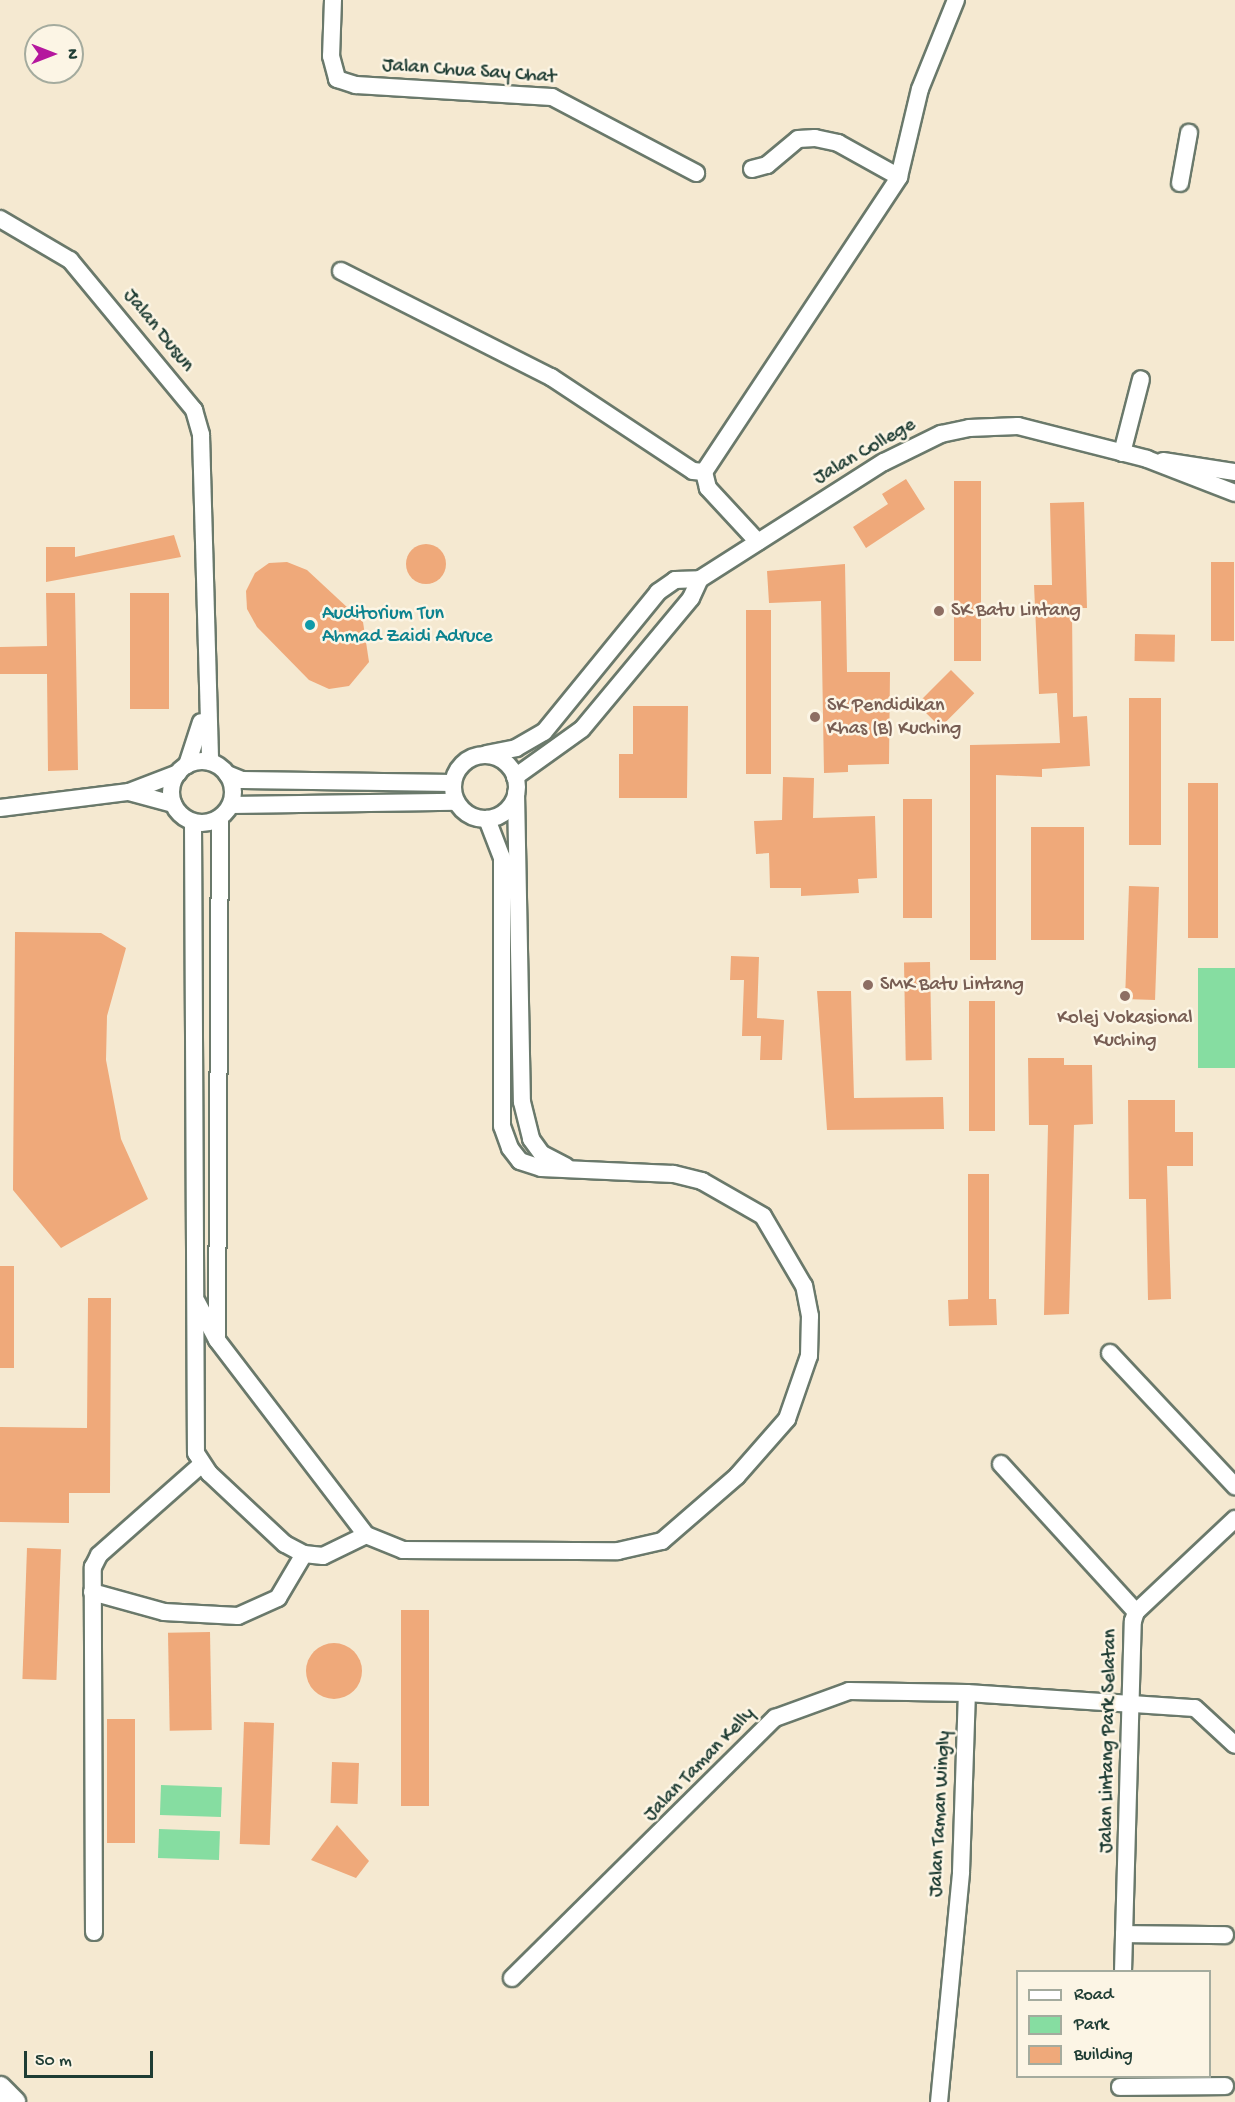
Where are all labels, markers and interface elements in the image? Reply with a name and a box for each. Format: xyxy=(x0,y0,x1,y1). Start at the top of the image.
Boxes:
north arrow xyxy=(24,24,84,84)
text: N xyxy=(61,49,80,59)
street label: Jalan Chua Say Chat xyxy=(381,54,557,90)
street label: Jalan Dusun xyxy=(117,285,199,377)
street label: Jalan College xyxy=(810,413,920,491)
place label: SK Batu Lintang xyxy=(951,599,1081,623)
place label: Auditorium Tun Ahmad Zaidi Adruce xyxy=(322,602,493,649)
marker: SK Batu Lintang xyxy=(932,604,946,618)
marker: Auditorium Tun Ahmad Zaidi Adruce xyxy=(303,618,317,632)
place label: SK Pendidikan Khas (B) Kuching xyxy=(827,694,961,741)
marker: SK Pendidikan Khas (B) Kuching xyxy=(808,710,822,724)
place label: SMK Batu Lintang xyxy=(880,973,1024,997)
marker: SMK Batu Lintang xyxy=(861,978,875,992)
marker: Kolej Vokasional Kuching xyxy=(1118,989,1132,1003)
place label: Kolej Vokasional Kuching xyxy=(1057,1006,1193,1053)
street label: Jalan Lintang Park Selatan xyxy=(1095,1629,1123,1853)
street label: Jalan Taman Kelly xyxy=(639,1703,761,1827)
street label: Jalan Taman Wingly xyxy=(925,1730,957,1898)
legend xyxy=(1016,1970,1211,2078)
text: Road xyxy=(1074,1985,1113,2006)
text: Park xyxy=(1074,2015,1108,2036)
scale bar xyxy=(27,2039,156,2077)
text: Building xyxy=(1074,2045,1133,2066)
text: 50 m xyxy=(35,2051,72,2072)

